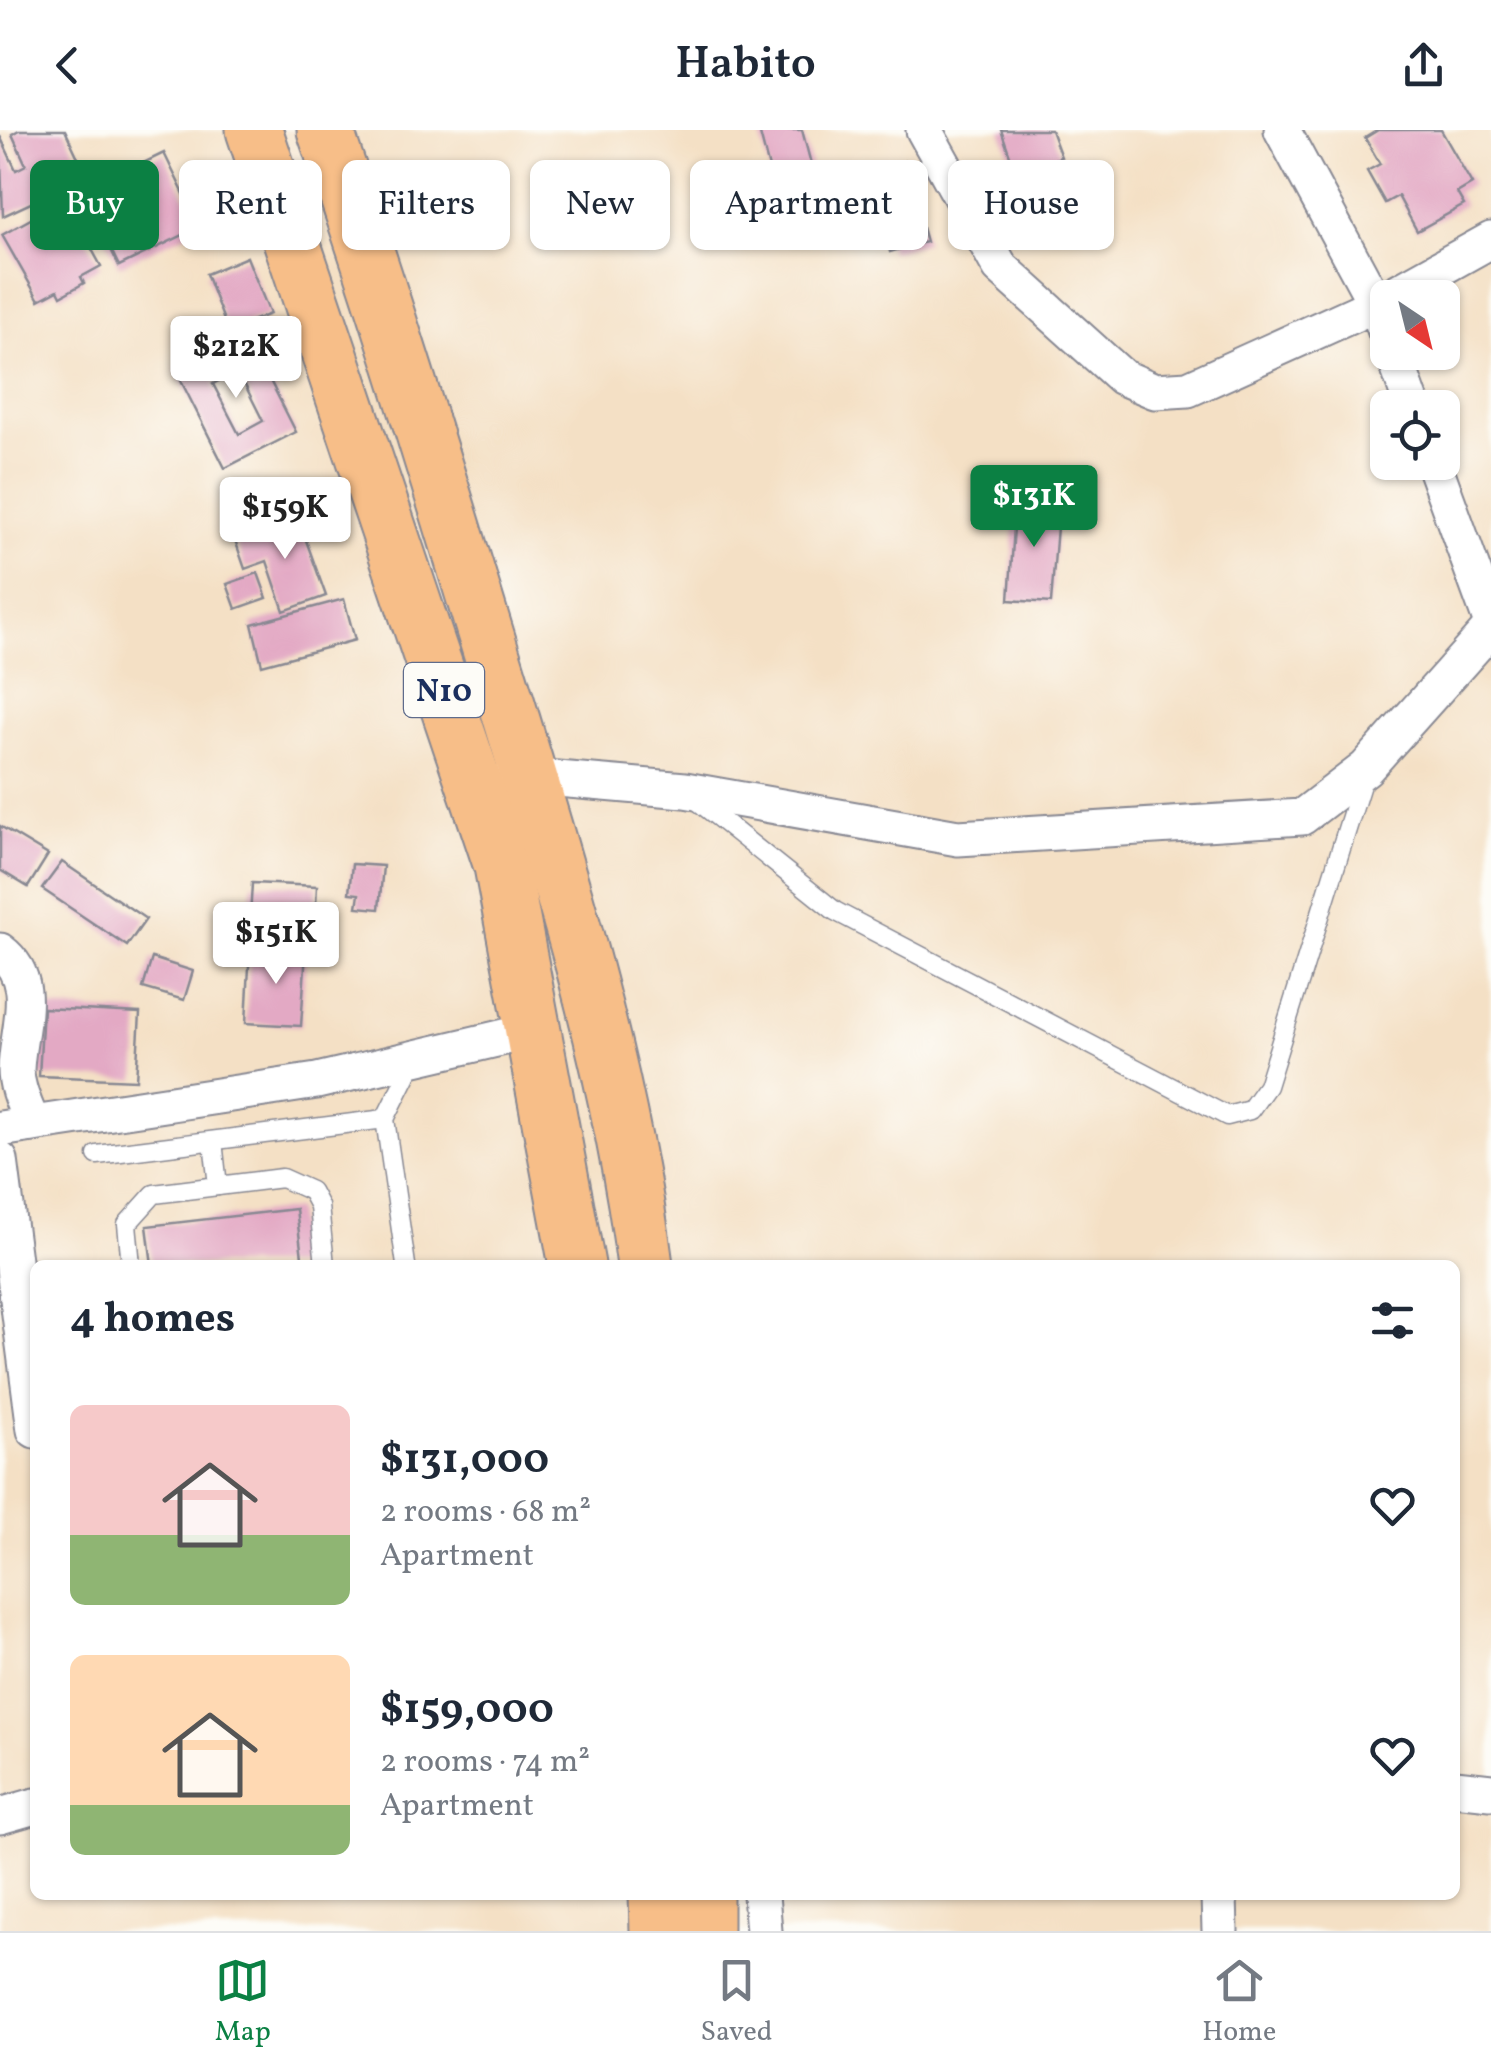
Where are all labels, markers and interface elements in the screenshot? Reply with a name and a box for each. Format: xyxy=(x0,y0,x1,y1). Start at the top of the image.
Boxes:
text: Habito xyxy=(675,34,816,97)
icon: back xyxy=(40,38,95,93)
icon: share xyxy=(1396,38,1451,93)
chip: Buy xyxy=(30,160,159,250)
chip: Rent xyxy=(179,160,322,250)
chip: Filters xyxy=(342,160,510,250)
chip: New xyxy=(530,160,670,250)
chip: Apartment xyxy=(690,160,928,250)
chip: House xyxy=(948,160,1114,250)
north arrow xyxy=(1370,280,1460,370)
map controls xyxy=(1370,280,1460,480)
pin: $212K xyxy=(166,316,306,401)
text: $212K xyxy=(192,326,280,370)
button: locate xyxy=(1370,390,1460,480)
pin: $131K xyxy=(964,465,1104,550)
text: $131K xyxy=(992,475,1076,519)
pin: $159K xyxy=(215,477,355,562)
text: $159K xyxy=(242,487,328,531)
road number: N10 xyxy=(404,663,484,717)
pin: $151K xyxy=(206,902,346,987)
text: $151K xyxy=(235,912,317,956)
text: 4 homes xyxy=(70,1291,235,1350)
icon: filters xyxy=(1365,1293,1420,1348)
text: $131,000 xyxy=(380,1432,549,1491)
icon: home xyxy=(150,1445,270,1565)
icon: heart xyxy=(1365,1478,1420,1533)
text: 2 rooms · 68 m² xyxy=(380,1491,591,1535)
text: Apartment xyxy=(380,1535,534,1579)
text: $159,000 xyxy=(380,1682,554,1741)
icon: home xyxy=(150,1695,270,1815)
icon: heart xyxy=(1365,1728,1420,1783)
text: 2 rooms · 74 m² xyxy=(380,1741,590,1785)
text: Apartment xyxy=(380,1785,534,1829)
tab: Map xyxy=(215,1953,271,2052)
tab: Saved xyxy=(700,1953,773,2052)
tab: Home xyxy=(1202,1953,1276,2052)

